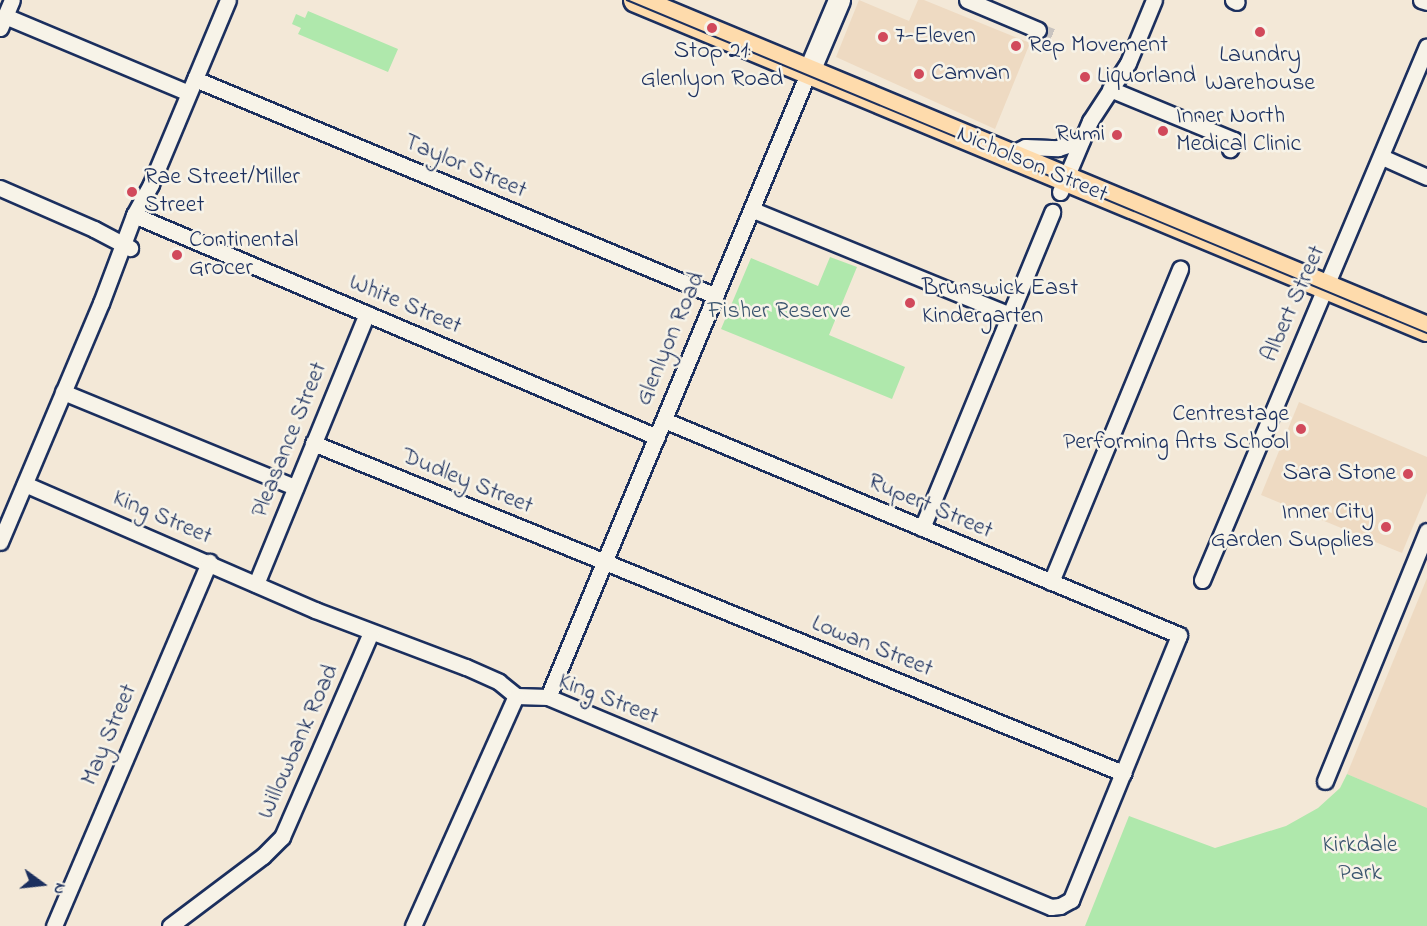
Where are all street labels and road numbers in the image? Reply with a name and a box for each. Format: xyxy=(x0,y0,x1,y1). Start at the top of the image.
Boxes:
street label: Nicholson Street xyxy=(952,120,1112,210)
street label: Taylor Street xyxy=(399,128,531,206)
street label: Albert Street xyxy=(1256,241,1332,367)
street label: White Street xyxy=(344,268,466,342)
street label: Glenlyon Road xyxy=(630,268,712,410)
street label: Pleasance Street xyxy=(246,358,334,522)
street label: Dudley Street xyxy=(397,443,537,521)
street label: Rupert Street xyxy=(863,468,997,546)
street label: King Street xyxy=(108,484,216,552)
street label: Lowan Street xyxy=(807,610,937,684)
street label: Willowbank Road xyxy=(252,660,346,824)
street label: King Street xyxy=(554,668,662,732)
street label: May Street xyxy=(76,680,144,790)

